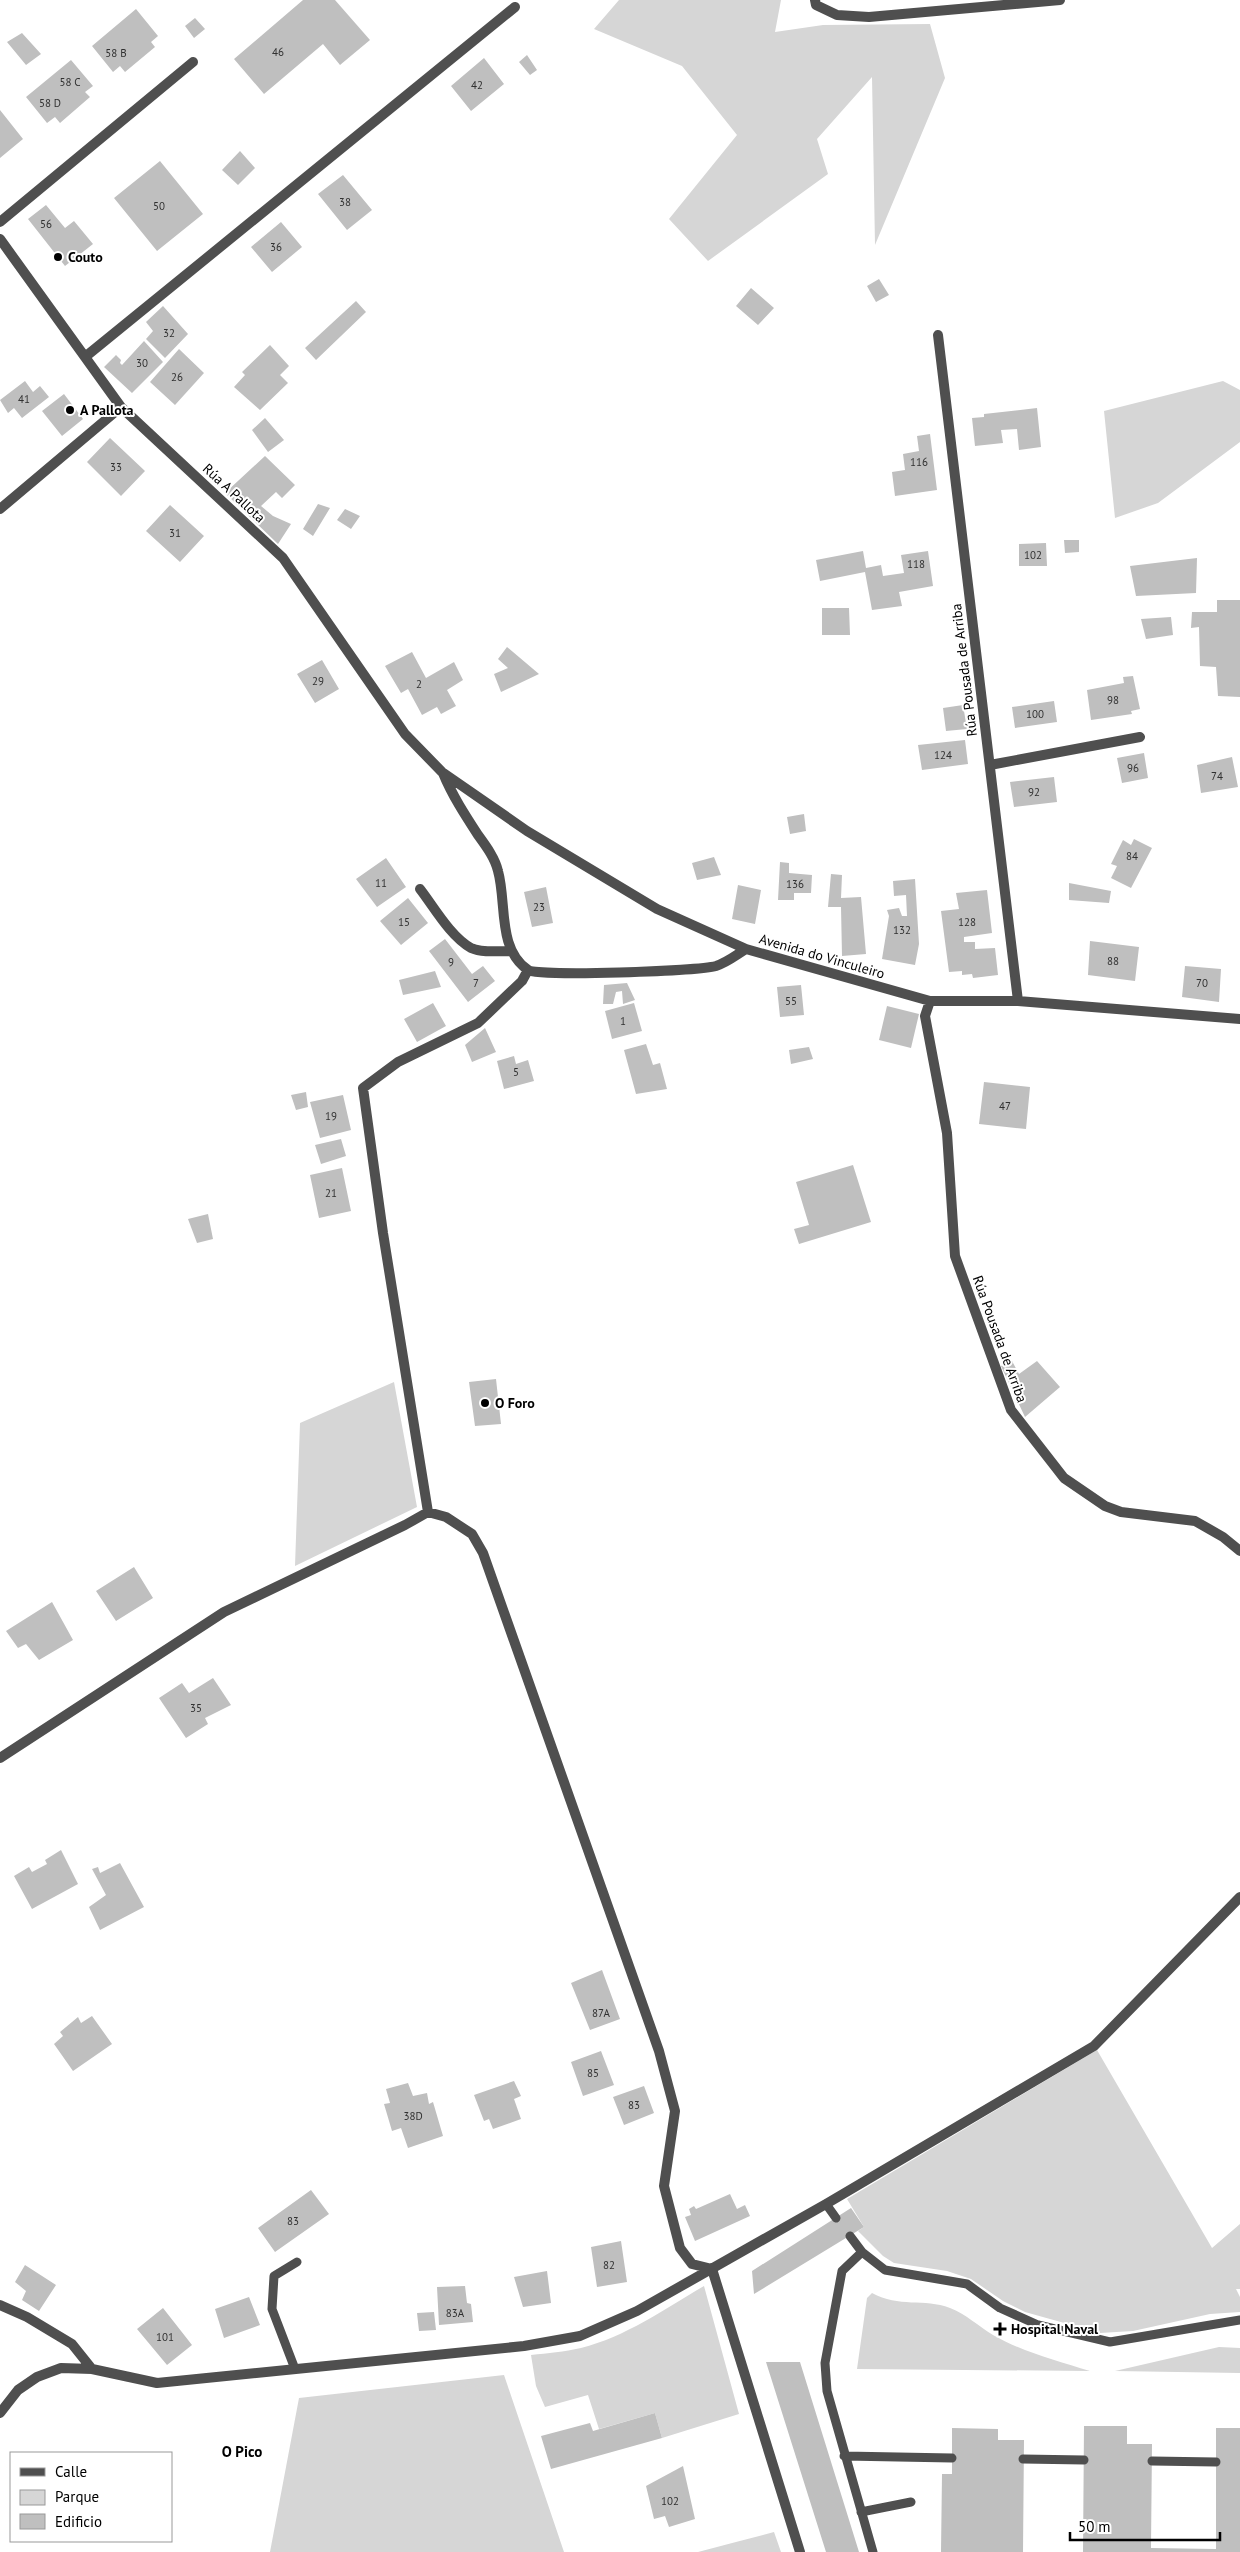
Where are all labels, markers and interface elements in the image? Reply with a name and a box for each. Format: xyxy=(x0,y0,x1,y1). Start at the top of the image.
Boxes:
house number: 46 xyxy=(272,45,284,59)
house number: 58 B xyxy=(105,46,127,60)
house number: 58 C xyxy=(59,75,81,89)
house number: 42 xyxy=(471,78,483,92)
house number: 58 D xyxy=(39,96,61,110)
house number: 38 xyxy=(339,195,351,209)
house number: 50 xyxy=(153,199,165,213)
house number: 56 xyxy=(40,217,52,231)
house number: 36 xyxy=(270,240,282,254)
place label: Couto xyxy=(68,248,103,266)
marker: Couto xyxy=(52,251,64,263)
house number: 32 xyxy=(163,326,175,340)
house number: 30 xyxy=(136,356,148,370)
house number: 26 xyxy=(171,370,183,384)
house number: 41 xyxy=(18,392,30,406)
place label: A Pallota xyxy=(80,401,134,419)
marker: A Pallota xyxy=(64,404,76,416)
house number: 116 xyxy=(910,455,928,469)
street label: Rúa A Pallota xyxy=(199,459,269,527)
house number: 33 xyxy=(110,460,122,474)
house number: 31 xyxy=(169,526,181,540)
house number: 102 xyxy=(1024,548,1042,562)
house number: 118 xyxy=(907,557,925,571)
street label: Rúa Pousada de Arriba xyxy=(947,602,981,737)
house number: 29 xyxy=(312,674,324,688)
house number: 2 xyxy=(416,677,422,691)
house number: 98 xyxy=(1107,693,1119,707)
house number: 100 xyxy=(1026,707,1044,721)
house number: 124 xyxy=(934,748,952,762)
house number: 96 xyxy=(1127,761,1139,775)
house number: 74 xyxy=(1211,769,1223,783)
house number: 92 xyxy=(1028,785,1040,799)
house number: 84 xyxy=(1126,849,1138,863)
house number: 11 xyxy=(375,876,387,890)
house number: 136 xyxy=(786,877,804,891)
house number: 23 xyxy=(533,900,545,914)
house number: 15 xyxy=(398,915,410,929)
house number: 128 xyxy=(958,915,976,929)
house number: 132 xyxy=(893,923,911,937)
street label: Avenida do Vinculeiro xyxy=(757,929,887,983)
house number: 88 xyxy=(1107,954,1119,968)
house number: 9 xyxy=(448,955,454,969)
house number: 7 xyxy=(473,976,479,990)
house number: 70 xyxy=(1196,976,1208,990)
house number: 55 xyxy=(785,994,797,1008)
house number: 1 xyxy=(620,1014,626,1028)
house number: 5 xyxy=(513,1065,519,1079)
house number: 47 xyxy=(999,1099,1011,1113)
house number: 19 xyxy=(325,1109,337,1123)
house number: 21 xyxy=(325,1186,337,1200)
street label: Rúa Pousada de Arriba xyxy=(969,1273,1031,1405)
place label: O Foro xyxy=(495,1394,535,1412)
marker: O Foro xyxy=(479,1397,491,1409)
house number: 35 xyxy=(190,1701,202,1715)
house number: 87A xyxy=(592,2006,610,2020)
house number: 85 xyxy=(587,2066,599,2080)
house number: 83 xyxy=(628,2098,640,2112)
house number: 38D xyxy=(403,2109,423,2123)
house number: 83 xyxy=(287,2214,299,2228)
house number: 82 xyxy=(603,2258,615,2272)
house number: 83A xyxy=(446,2306,465,2320)
place label: Hospital Naval xyxy=(1011,2320,1099,2338)
marker: Hospital Naval xyxy=(993,2322,1007,2336)
house number: 101 xyxy=(156,2330,174,2344)
district label: O Pico xyxy=(222,2442,262,2461)
legend xyxy=(10,2452,172,2542)
text: Calle xyxy=(55,2462,87,2481)
text: Parque xyxy=(55,2487,99,2506)
house number: 102 xyxy=(661,2494,679,2508)
scale bar xyxy=(1070,2510,1220,2542)
text: Edificio xyxy=(55,2512,102,2531)
text: 50 m xyxy=(1078,2517,1111,2536)

